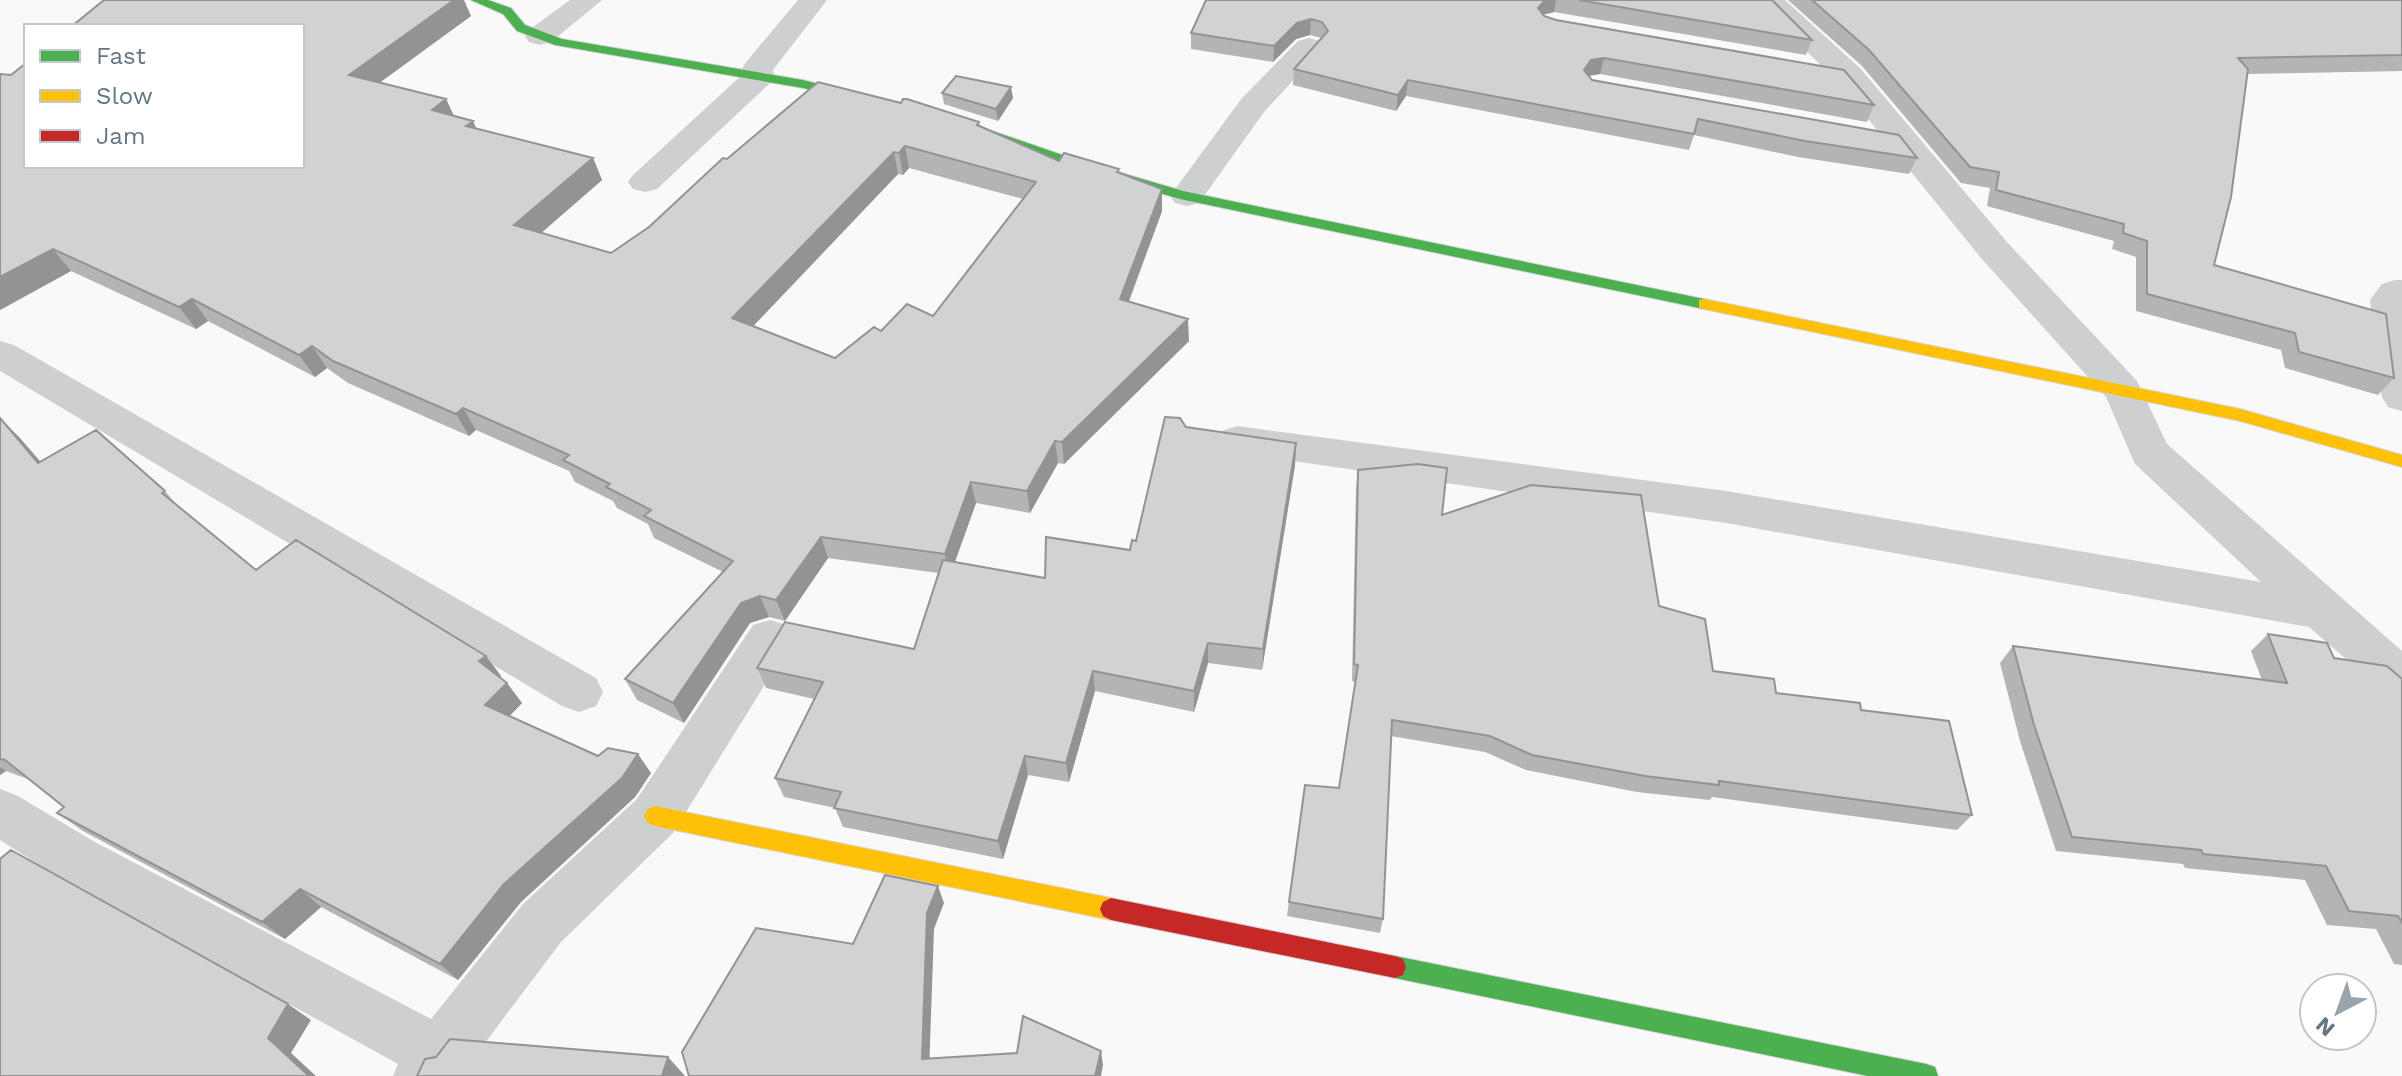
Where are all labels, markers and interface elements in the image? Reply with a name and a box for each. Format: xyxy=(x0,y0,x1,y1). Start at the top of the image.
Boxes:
legend xyxy=(24,24,304,168)
text: Fast xyxy=(96,42,146,70)
text: Slow xyxy=(96,82,153,110)
text: Jam xyxy=(96,122,146,150)
north arrow xyxy=(2298,972,2378,1052)
text: N xyxy=(2311,1012,2340,1042)

